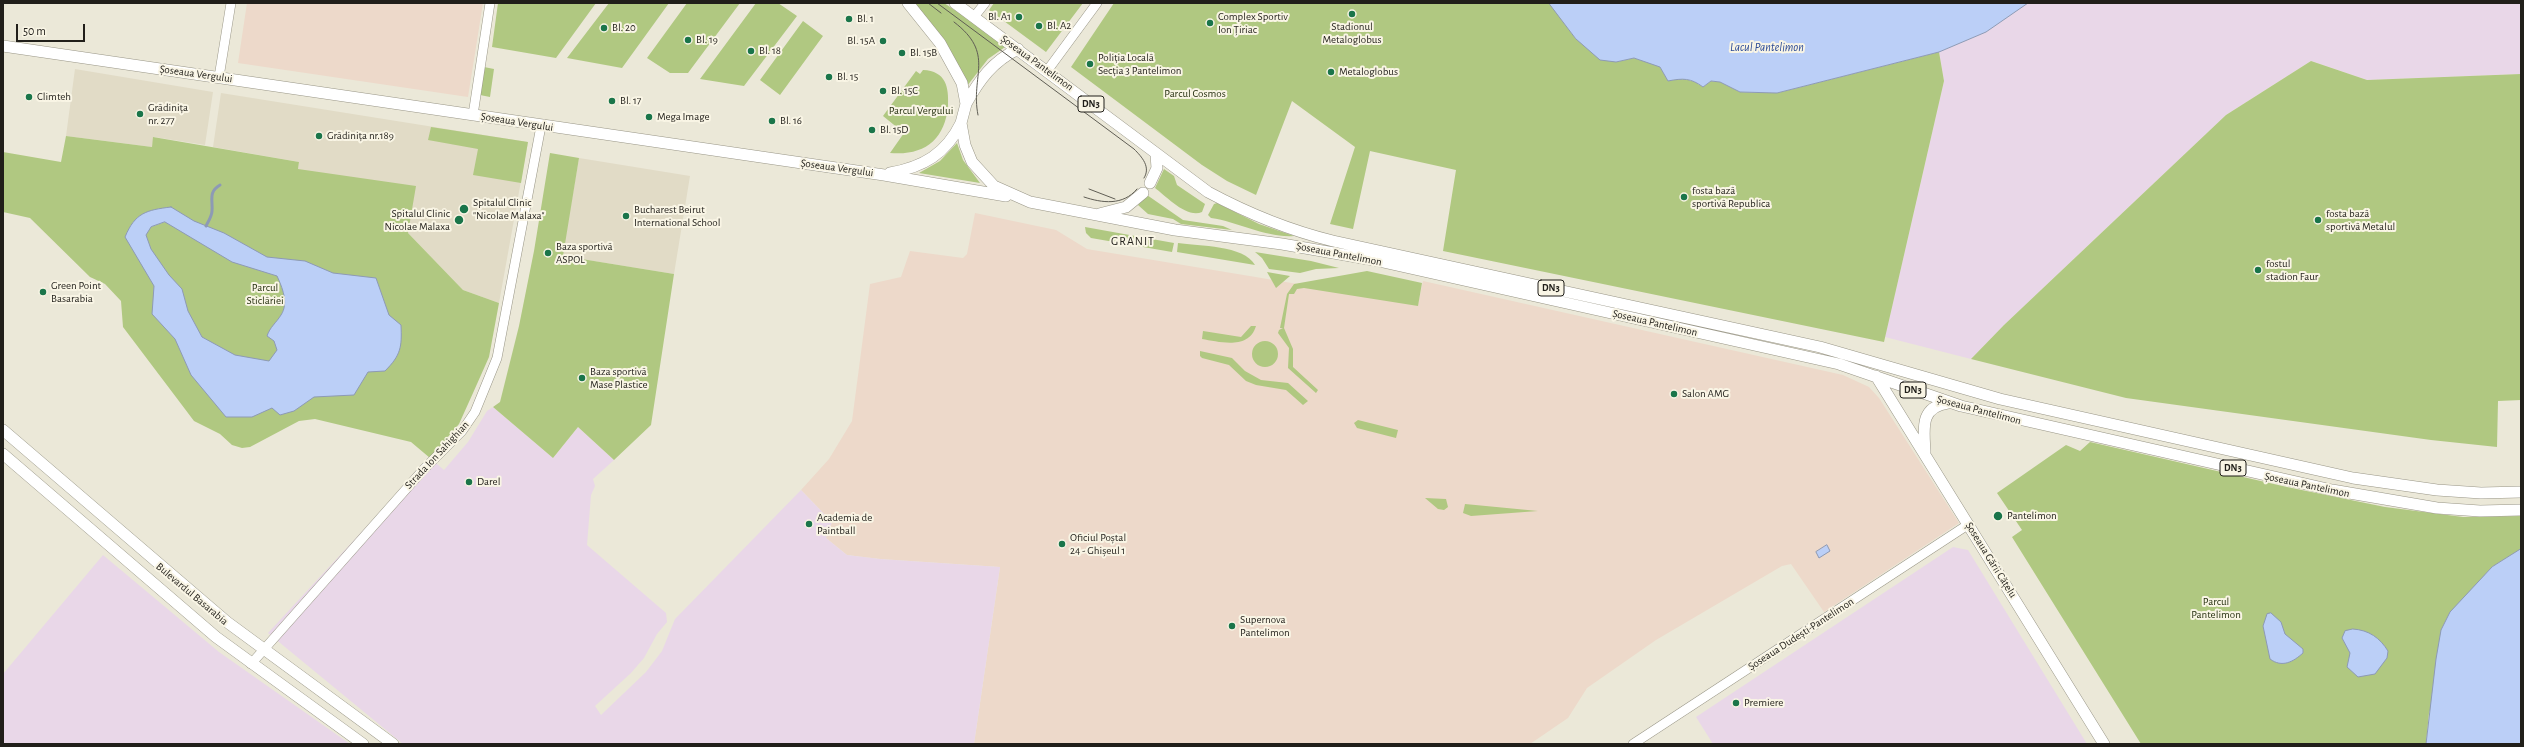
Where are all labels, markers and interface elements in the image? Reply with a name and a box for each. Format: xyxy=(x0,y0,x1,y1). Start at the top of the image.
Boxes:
marker: Stadionul Metaloglobus xyxy=(1347,9,1357,19)
place label: Bl. A1 xyxy=(988,10,1011,24)
place label: Complex Sportiv Ion Țiriac xyxy=(1218,10,1288,36)
place label: Bl. 1 xyxy=(857,12,874,26)
marker: Bl. A1 xyxy=(1014,12,1024,22)
marker: Bl. 1 xyxy=(844,14,854,24)
scale bar xyxy=(18,16,87,42)
marker: Complex Sportiv Ion Țiriac xyxy=(1205,18,1215,28)
place label: Bl. A2 xyxy=(1047,19,1071,33)
place label: Stadionul Metaloglobus xyxy=(1322,20,1382,46)
place label: Bl. 20 xyxy=(612,21,636,35)
marker: Bl. A2 xyxy=(1034,21,1044,31)
marker: Bl. 20 xyxy=(599,23,609,33)
text: 50 m xyxy=(23,25,46,37)
street label: Șoseaua Pantelimon xyxy=(998,32,1076,94)
place label: Bl. 19 xyxy=(696,33,718,47)
place label: Bl. 15A xyxy=(847,34,875,48)
marker: Bl. 19 xyxy=(683,35,693,45)
marker: Bl. 15A xyxy=(878,36,888,46)
water label: Lacul Pantelimon xyxy=(1730,40,1804,54)
place label: Bl. 18 xyxy=(759,44,781,58)
marker: Bl. 18 xyxy=(746,46,756,56)
place label: Bl. 15B xyxy=(910,46,937,60)
marker: Bl. 15B xyxy=(897,48,907,58)
place label: Poliția Locală Secția 3 Pantelimon xyxy=(1098,51,1181,77)
marker: Poliția Locală Secția 3 Pantelimon xyxy=(1085,59,1095,69)
street label: Șoseaua Vergului xyxy=(159,62,233,86)
place label: Metaloglobus xyxy=(1339,65,1398,79)
marker: Metaloglobus xyxy=(1326,67,1336,77)
place label: Bl. 15 xyxy=(837,70,858,84)
marker: Bl. 15 xyxy=(824,72,834,82)
place label: Bl. 15C xyxy=(891,84,918,98)
marker: Bl. 15C xyxy=(878,86,888,96)
park label: Parcul Cosmos xyxy=(1164,87,1226,101)
place label: Climteh xyxy=(37,90,71,104)
marker: Climteh xyxy=(24,92,34,102)
place label: Bl. 17 xyxy=(620,94,641,108)
marker: Bl. 17 xyxy=(607,96,617,106)
road number: DN3 xyxy=(1078,96,1104,112)
place label: Grădinița nr. 277 xyxy=(148,101,188,127)
park label: Parcul Vergului xyxy=(889,104,953,118)
marker: Grădinița nr. 277 xyxy=(135,109,145,119)
street label: Șoseaua Vergului xyxy=(480,110,554,134)
place label: Mega Image xyxy=(657,110,710,124)
marker: Mega Image xyxy=(644,112,654,122)
place label: Bl. 16 xyxy=(780,114,802,128)
marker: Bl. 16 xyxy=(767,116,777,126)
place label: Bl. 15D xyxy=(880,123,908,137)
marker: Bl. 15D xyxy=(867,125,877,135)
place label: Grădinița nr.189 xyxy=(327,129,394,143)
marker: Grădinița nr.189 xyxy=(314,131,324,141)
street label: Șoseaua Vergului xyxy=(800,156,874,180)
place label: fosta bază sportivă Republica xyxy=(1692,184,1770,210)
marker: fosta bază sportivă Republica xyxy=(1679,192,1689,202)
place label: Spitalul Clinic "Nicolae Malaxa" xyxy=(473,196,544,222)
marker: Spitalul Clinic "Nicolae Malaxa" xyxy=(458,203,470,215)
place label: Bucharest Beirut International School xyxy=(634,203,720,229)
place label: Spitalul Clinic Nicolae Malaxa xyxy=(384,207,450,233)
place label: fosta bază sportivă Metalul xyxy=(2326,207,2395,233)
marker: Bucharest Beirut International School xyxy=(621,211,631,221)
marker: Spitalul Clinic Nicolae Malaxa xyxy=(453,214,465,226)
marker: fosta bază sportivă Metalul xyxy=(2313,215,2323,225)
district label: GRANIT xyxy=(1111,234,1155,248)
street label: Șoseaua Pantelimon xyxy=(1295,239,1383,269)
place label: Baza sportivă ASPOL xyxy=(556,240,613,266)
marker: Baza sportivă ASPOL xyxy=(543,248,553,258)
place label: fostul stadion Faur xyxy=(2266,257,2318,283)
marker: fostul stadion Faur xyxy=(2253,265,2263,275)
place label: Green Point Basarabia xyxy=(51,279,101,305)
road number: DN3 xyxy=(1538,280,1564,296)
park label: Parcul Sticlăriei xyxy=(246,281,284,307)
marker: Green Point Basarabia xyxy=(38,287,48,297)
street label: Șoseaua Pantelimon xyxy=(1611,307,1699,339)
place label: Baza sportivă Mase Plastice xyxy=(590,365,648,391)
marker: Baza sportivă Mase Plastice xyxy=(577,373,587,383)
road number: DN3 xyxy=(1900,382,1926,398)
place label: Salon AMG xyxy=(1682,387,1729,401)
marker: Salon AMG xyxy=(1669,389,1679,399)
street label: Șoseaua Pantelimon xyxy=(1935,392,2023,428)
street label: Strada Ion Sahighian xyxy=(402,418,472,492)
road number: DN3 xyxy=(2220,460,2246,476)
street label: Șoseaua Pantelimon xyxy=(2263,470,2351,500)
place label: Darel xyxy=(477,475,500,489)
marker: Darel xyxy=(464,477,474,487)
place label: Pantelimon xyxy=(2007,509,2057,523)
marker: Pantelimon xyxy=(1992,510,2004,522)
place label: Academia de Paintball xyxy=(817,511,872,537)
marker: Academia de Paintball xyxy=(804,519,814,529)
street label: Șoseaua Gării Cățelu xyxy=(1962,520,2020,600)
place label: Oficiul Poștal 24 - Ghișeul 1 xyxy=(1070,531,1126,557)
marker: Oficiul Poștal 24 - Ghișeul 1 xyxy=(1057,539,1067,549)
street label: Bulevardul Basarabia xyxy=(153,560,231,628)
street label: Șoseaua Dudești-Pantelimon xyxy=(1746,595,1856,673)
park label: Parcul Pantelimon xyxy=(2191,595,2241,621)
place label: Supernova Pantelimon xyxy=(1240,613,1290,639)
marker: Supernova Pantelimon xyxy=(1227,621,1237,631)
place label: Premiere xyxy=(1744,696,1783,710)
marker: Premiere xyxy=(1731,698,1741,708)

